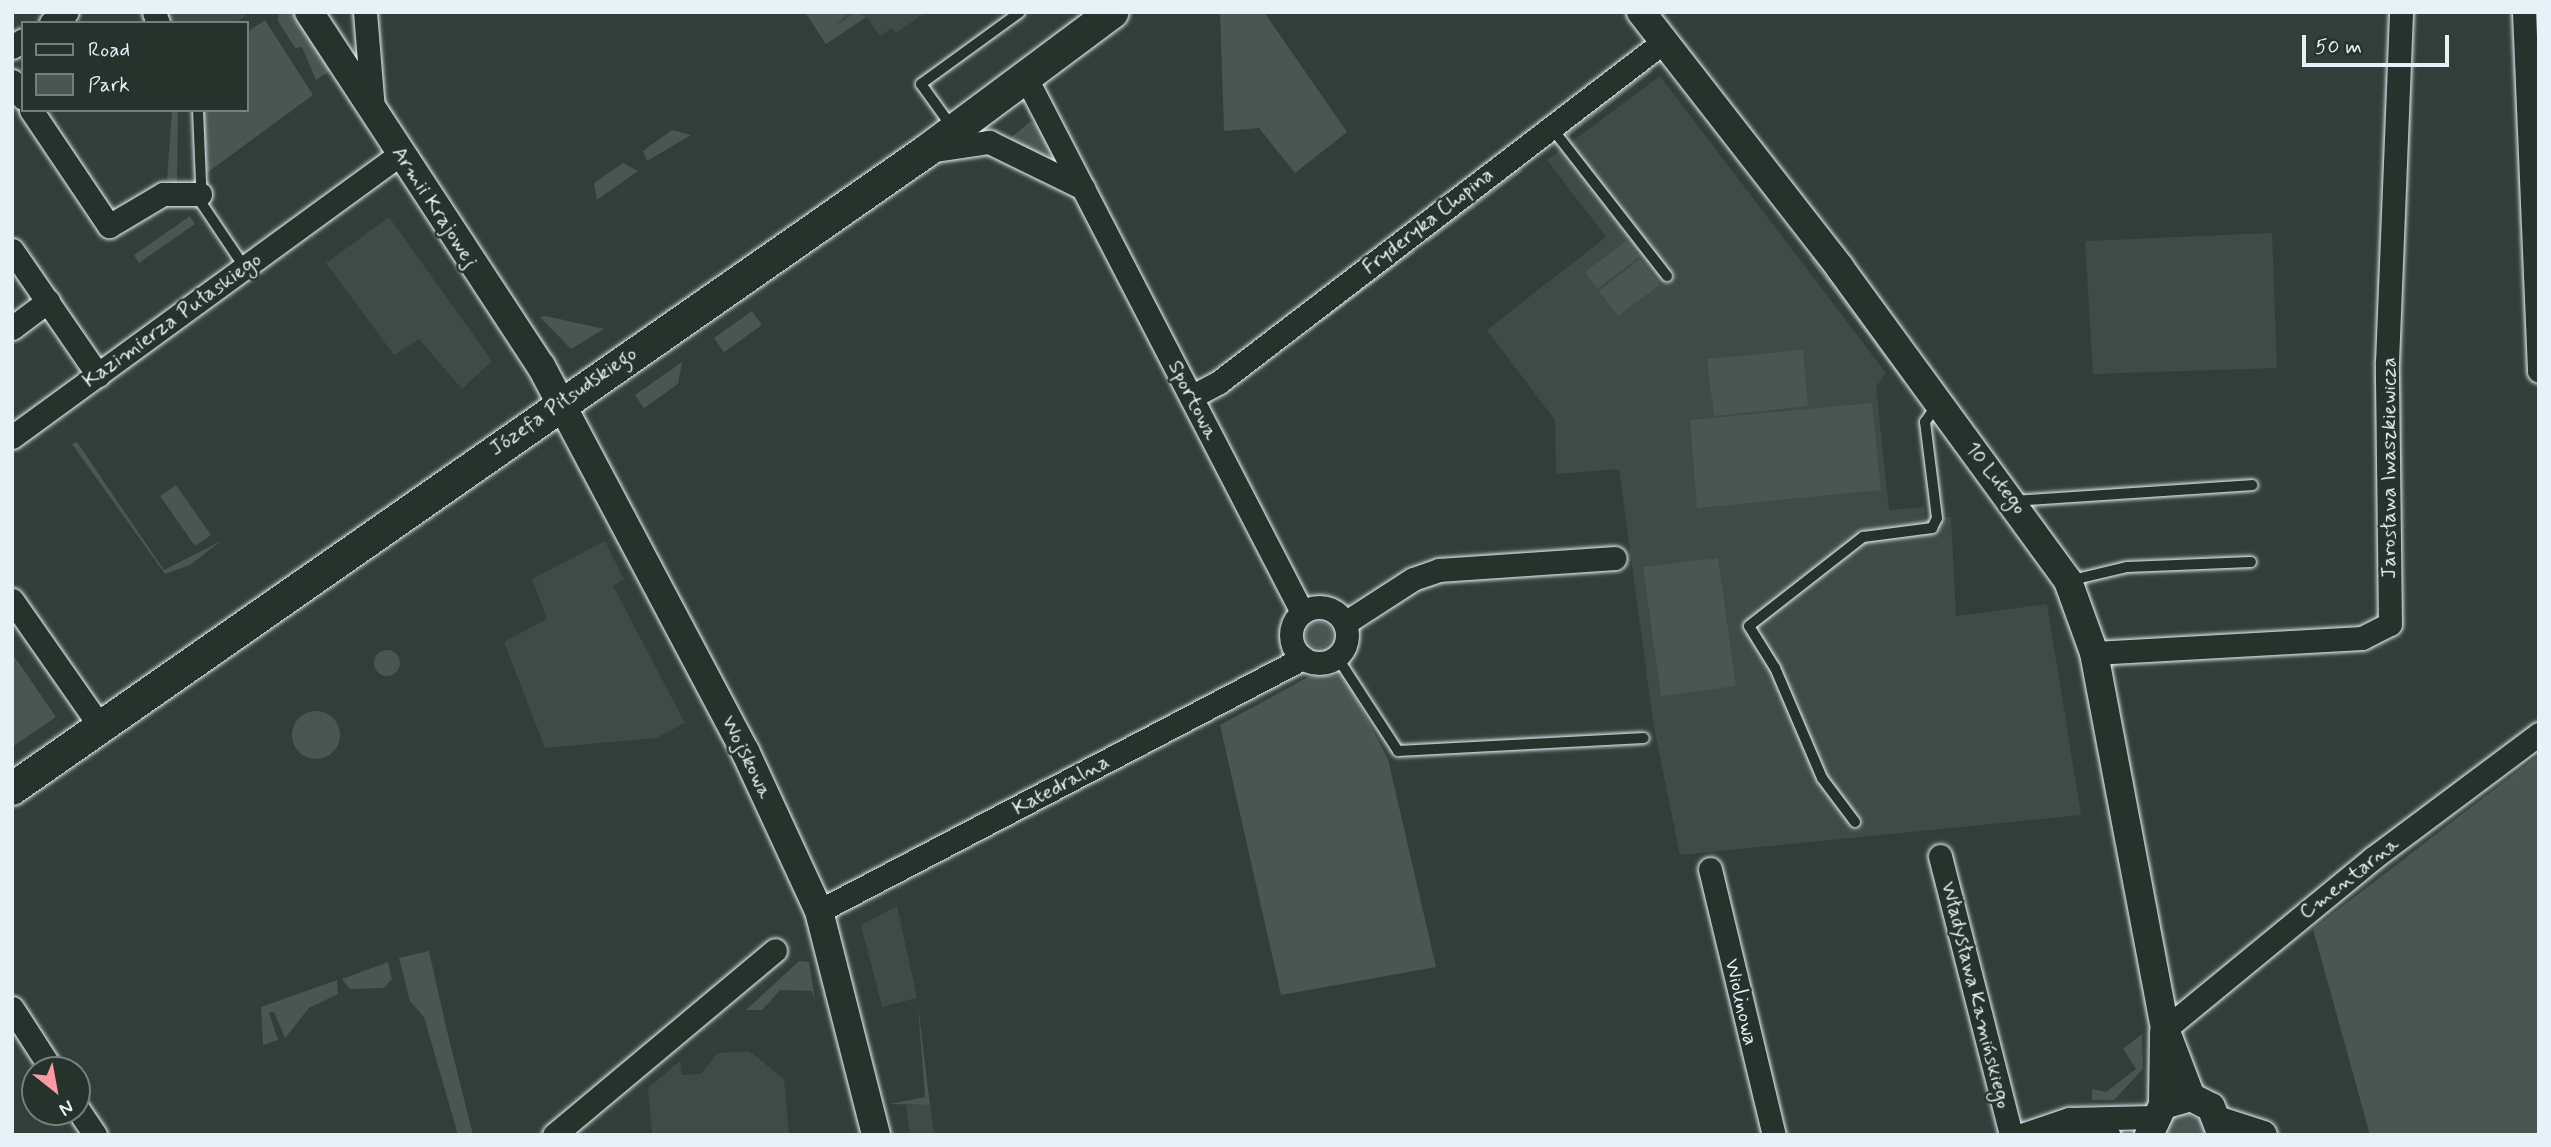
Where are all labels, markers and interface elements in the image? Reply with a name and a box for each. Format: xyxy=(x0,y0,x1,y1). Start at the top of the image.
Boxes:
legend xyxy=(21,21,248,112)
scale bar xyxy=(2306,21,2453,65)
text: 50 m xyxy=(2315,33,2362,61)
text: Road xyxy=(88,36,130,64)
text: Park xyxy=(88,71,130,99)
street label: Armii Krajowej xyxy=(386,142,484,272)
street label: Fryderyka Chopina xyxy=(1356,161,1500,281)
street label: Kazimierza Pułaskiego xyxy=(79,248,265,392)
street label: Józefa Piłsudskiego xyxy=(485,341,641,461)
street label: Jarosława Iwaszkiewicza xyxy=(2376,354,2402,582)
street label: Sportowa xyxy=(1162,356,1224,444)
street label: 10 Lutego xyxy=(1960,437,2032,519)
street label: Wojskowa xyxy=(716,711,778,803)
street label: Katedralna xyxy=(1008,749,1114,821)
street label: Cmentarna xyxy=(2294,831,2404,925)
street label: Władysława Kamińskiego xyxy=(1936,881,2016,1109)
street label: Wiolinowa xyxy=(1719,956,1763,1048)
north arrow xyxy=(21,1056,91,1126)
text: N xyxy=(54,1094,78,1122)

